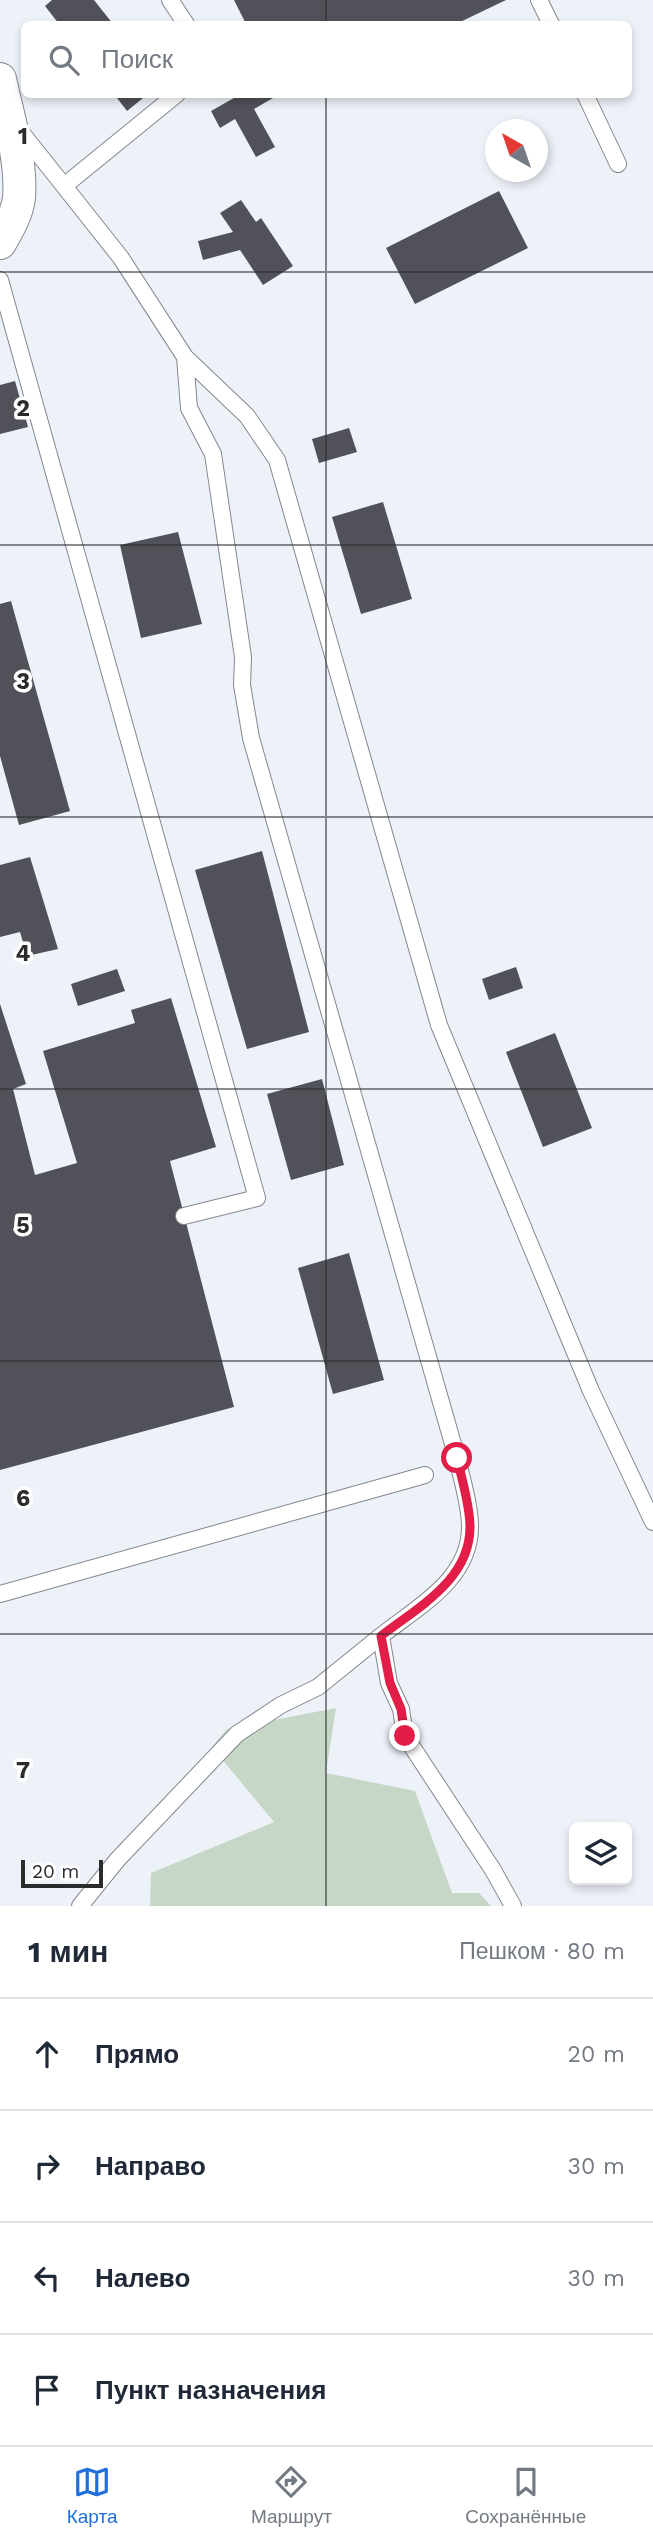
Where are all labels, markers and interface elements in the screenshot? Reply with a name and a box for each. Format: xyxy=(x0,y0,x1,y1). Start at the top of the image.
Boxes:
search box xyxy=(21,21,632,98)
icon: search xyxy=(45,41,83,79)
text: Поиск xyxy=(101,44,173,74)
north arrow xyxy=(485,119,548,182)
text: 1 xyxy=(18,123,28,150)
text: 2 xyxy=(16,395,30,422)
text: 3 xyxy=(16,668,30,695)
text: 4 xyxy=(16,940,31,967)
text: 5 xyxy=(16,1212,30,1239)
route start xyxy=(441,1442,472,1473)
text: 6 xyxy=(16,1485,30,1512)
route end xyxy=(389,1720,420,1751)
text: 7 xyxy=(16,1757,30,1784)
map controls xyxy=(569,1822,632,1885)
button: layers xyxy=(569,1822,632,1885)
scale bar xyxy=(21,1857,103,1889)
text: 20 m xyxy=(32,1860,79,1883)
text: 1 мин xyxy=(28,1934,108,1969)
text: Пешком · 80 m xyxy=(459,1938,625,1965)
icon: ahead xyxy=(28,2035,66,2073)
text: Прямо xyxy=(95,2039,179,2069)
text: 20 m xyxy=(568,2041,625,2068)
icon: right xyxy=(28,2147,66,2185)
text: Направо xyxy=(95,2151,206,2181)
text: 30 m xyxy=(568,2153,625,2180)
icon: left xyxy=(28,2259,66,2297)
text: Налево xyxy=(95,2263,190,2293)
text: 30 m xyxy=(568,2265,625,2292)
icon: arrive xyxy=(28,2371,66,2409)
text: Пункт назначения xyxy=(95,2375,326,2405)
tab: Карта xyxy=(67,2463,118,2528)
tab: Маршрут xyxy=(251,2463,332,2528)
tab: Сохранённые xyxy=(465,2463,586,2528)

